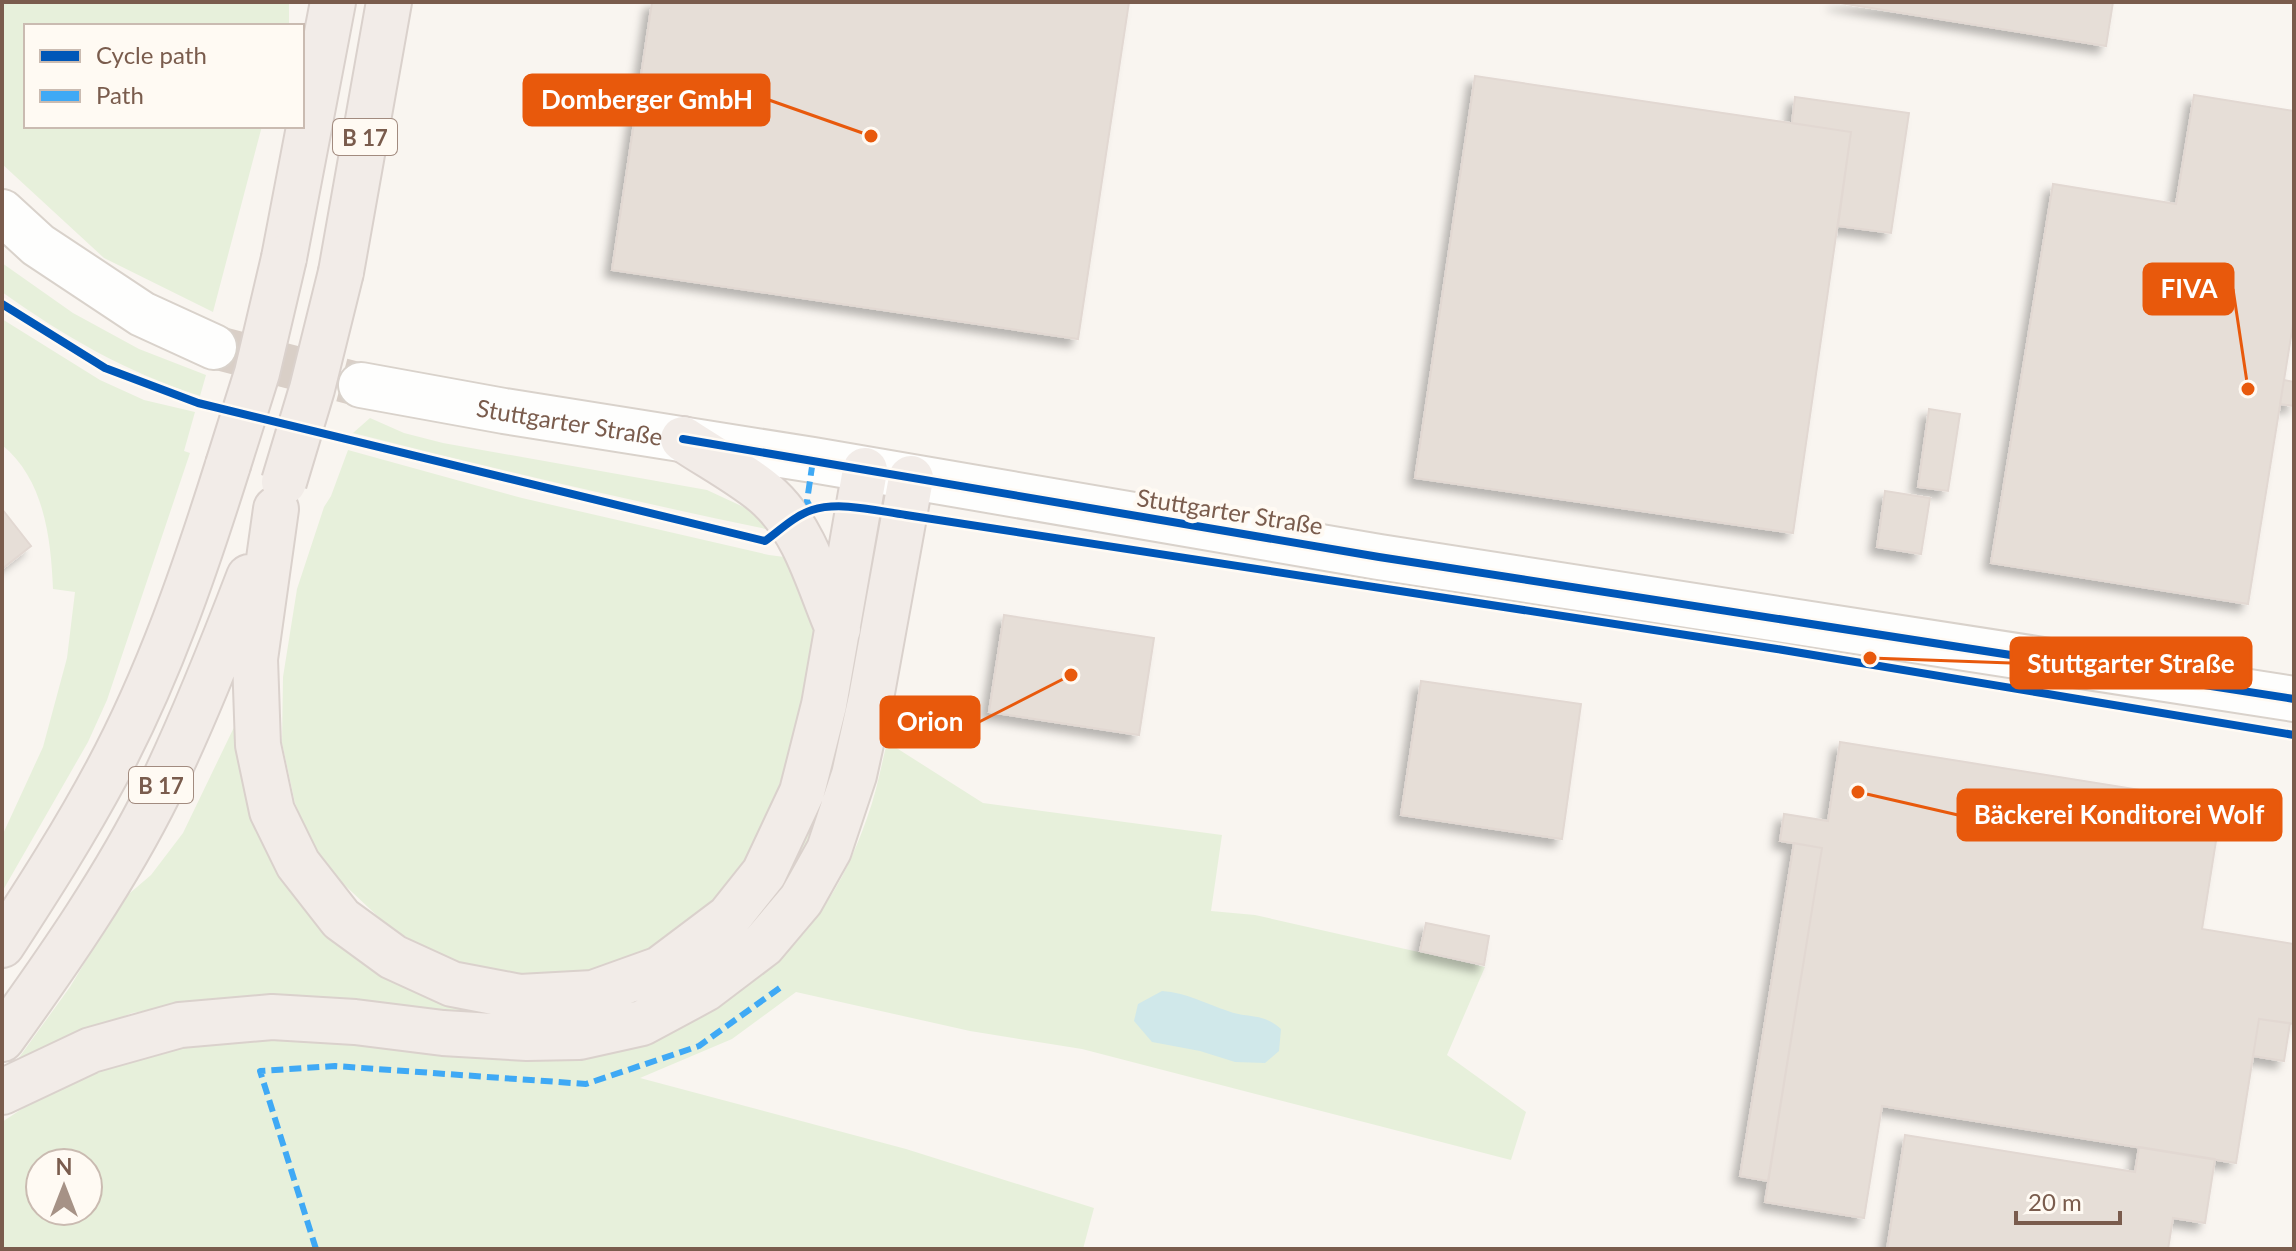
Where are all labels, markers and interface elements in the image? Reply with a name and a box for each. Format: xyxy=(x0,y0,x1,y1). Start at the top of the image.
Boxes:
legend xyxy=(24,24,304,128)
text: Cycle path xyxy=(96,40,207,69)
callout: Domberger GmbH xyxy=(524,75,769,125)
text: Path xyxy=(96,80,144,109)
text: Domberger GmbH xyxy=(541,83,753,115)
road number: B 17 xyxy=(333,119,397,155)
callout: FIVA xyxy=(2144,264,2233,314)
text: FIVA xyxy=(2160,272,2218,304)
street label: Stuttgarter Straße xyxy=(475,392,665,450)
street label: Stuttgarter Straße xyxy=(1135,482,1325,540)
callout: Stuttgarter Straße xyxy=(2011,638,2251,688)
text: Stuttgarter Straße xyxy=(2027,647,2235,679)
callout: Orion xyxy=(881,697,979,747)
text: Orion xyxy=(897,705,963,737)
road number: B 17 xyxy=(129,767,193,803)
callout: Bäckerei Konditorei Wolf xyxy=(1958,790,2281,840)
text: Bäckerei Konditorei Wolf xyxy=(1974,798,2265,830)
north arrow xyxy=(24,1147,104,1227)
text: N xyxy=(56,1153,72,1180)
scale bar xyxy=(2016,1175,2120,1225)
text: 20 m xyxy=(2028,1187,2082,1216)

